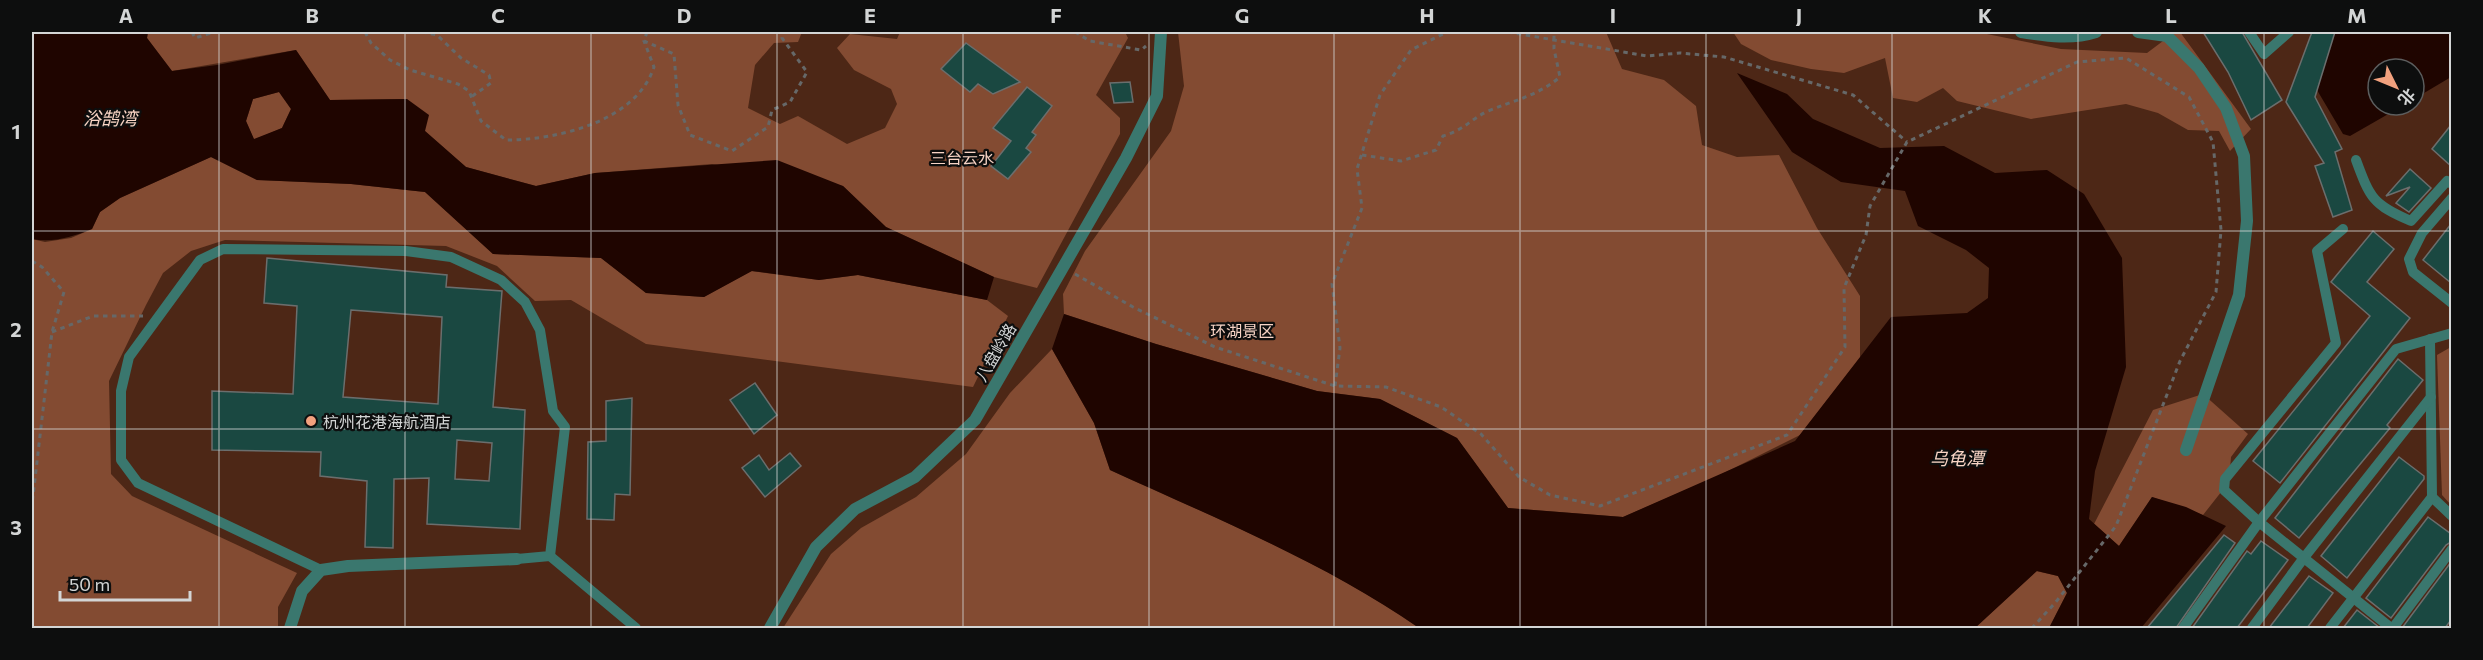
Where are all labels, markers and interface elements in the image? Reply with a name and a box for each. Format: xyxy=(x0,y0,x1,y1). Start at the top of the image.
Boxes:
text: A xyxy=(119,3,133,27)
text: B xyxy=(305,3,319,27)
text: C xyxy=(491,3,505,27)
text: D xyxy=(677,3,691,27)
text: E xyxy=(864,3,876,27)
text: F xyxy=(1050,3,1062,27)
text: G xyxy=(1235,3,1249,27)
text: H xyxy=(1420,3,1435,27)
text: I xyxy=(1610,3,1616,27)
text: J xyxy=(1796,3,1802,27)
text: K xyxy=(1978,3,1992,27)
text: L xyxy=(2165,3,2177,27)
text: M xyxy=(2347,3,2367,27)
north arrow xyxy=(2366,57,2426,117)
text: 北 xyxy=(2395,85,2420,110)
water label: 浴鹄湾 xyxy=(83,107,140,129)
text: 1 xyxy=(11,119,21,143)
park label: 三台云水 xyxy=(930,148,994,167)
text: 2 xyxy=(10,317,22,341)
street label: 八盘岭路 xyxy=(971,320,1019,384)
park label: 环湖景区 xyxy=(1210,321,1274,340)
place label: 杭州花港海航酒店 xyxy=(323,412,451,431)
marker: 杭州花港海航酒店 xyxy=(304,414,318,428)
water label: 乌龟潭 xyxy=(1930,447,1987,469)
text: 3 xyxy=(10,515,22,539)
scale bar xyxy=(60,564,190,602)
text: 50 m xyxy=(69,573,110,595)

